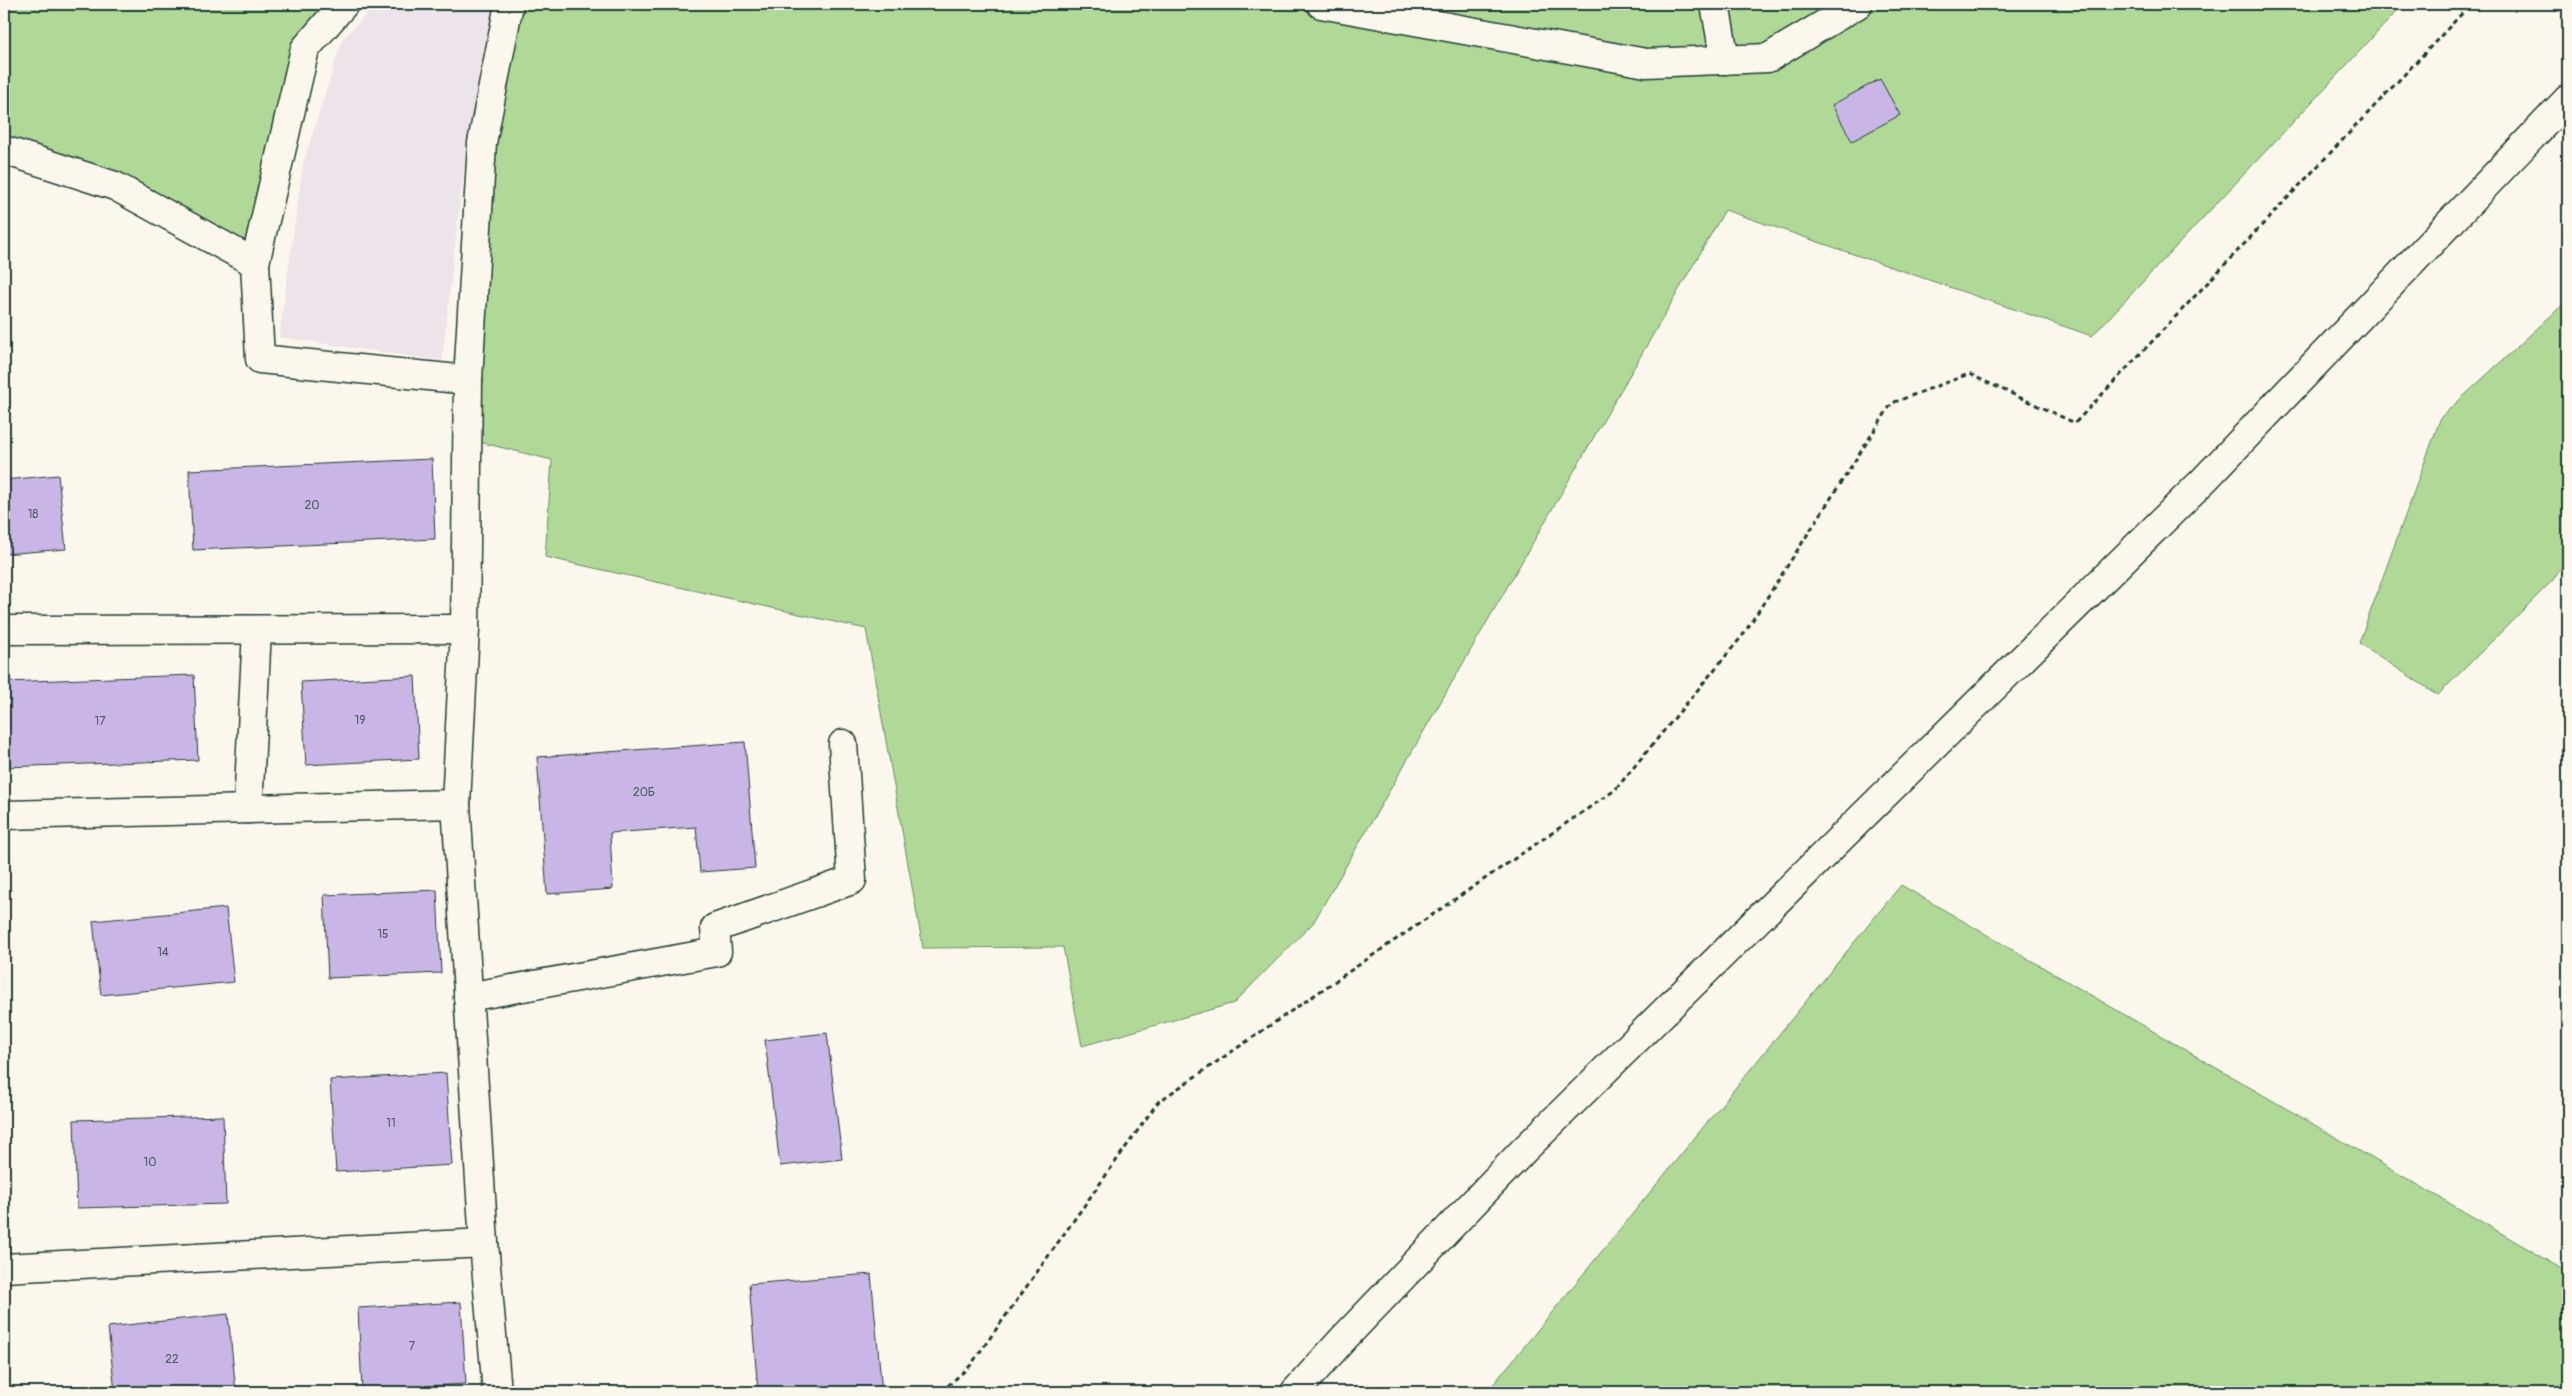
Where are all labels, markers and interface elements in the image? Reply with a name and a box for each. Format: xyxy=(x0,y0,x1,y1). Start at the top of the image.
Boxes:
house number: 20 xyxy=(305,498,319,513)
house number: 18 xyxy=(28,507,38,522)
house number: 19 xyxy=(355,713,365,728)
house number: 17 xyxy=(94,714,106,729)
house number: 20Б xyxy=(633,785,655,800)
house number: 15 xyxy=(377,927,389,942)
house number: 14 xyxy=(157,945,169,960)
house number: 11 xyxy=(386,1116,396,1131)
house number: 10 xyxy=(144,1155,156,1170)
house number: 7 xyxy=(409,1339,416,1354)
house number: 22 xyxy=(165,1352,179,1367)

